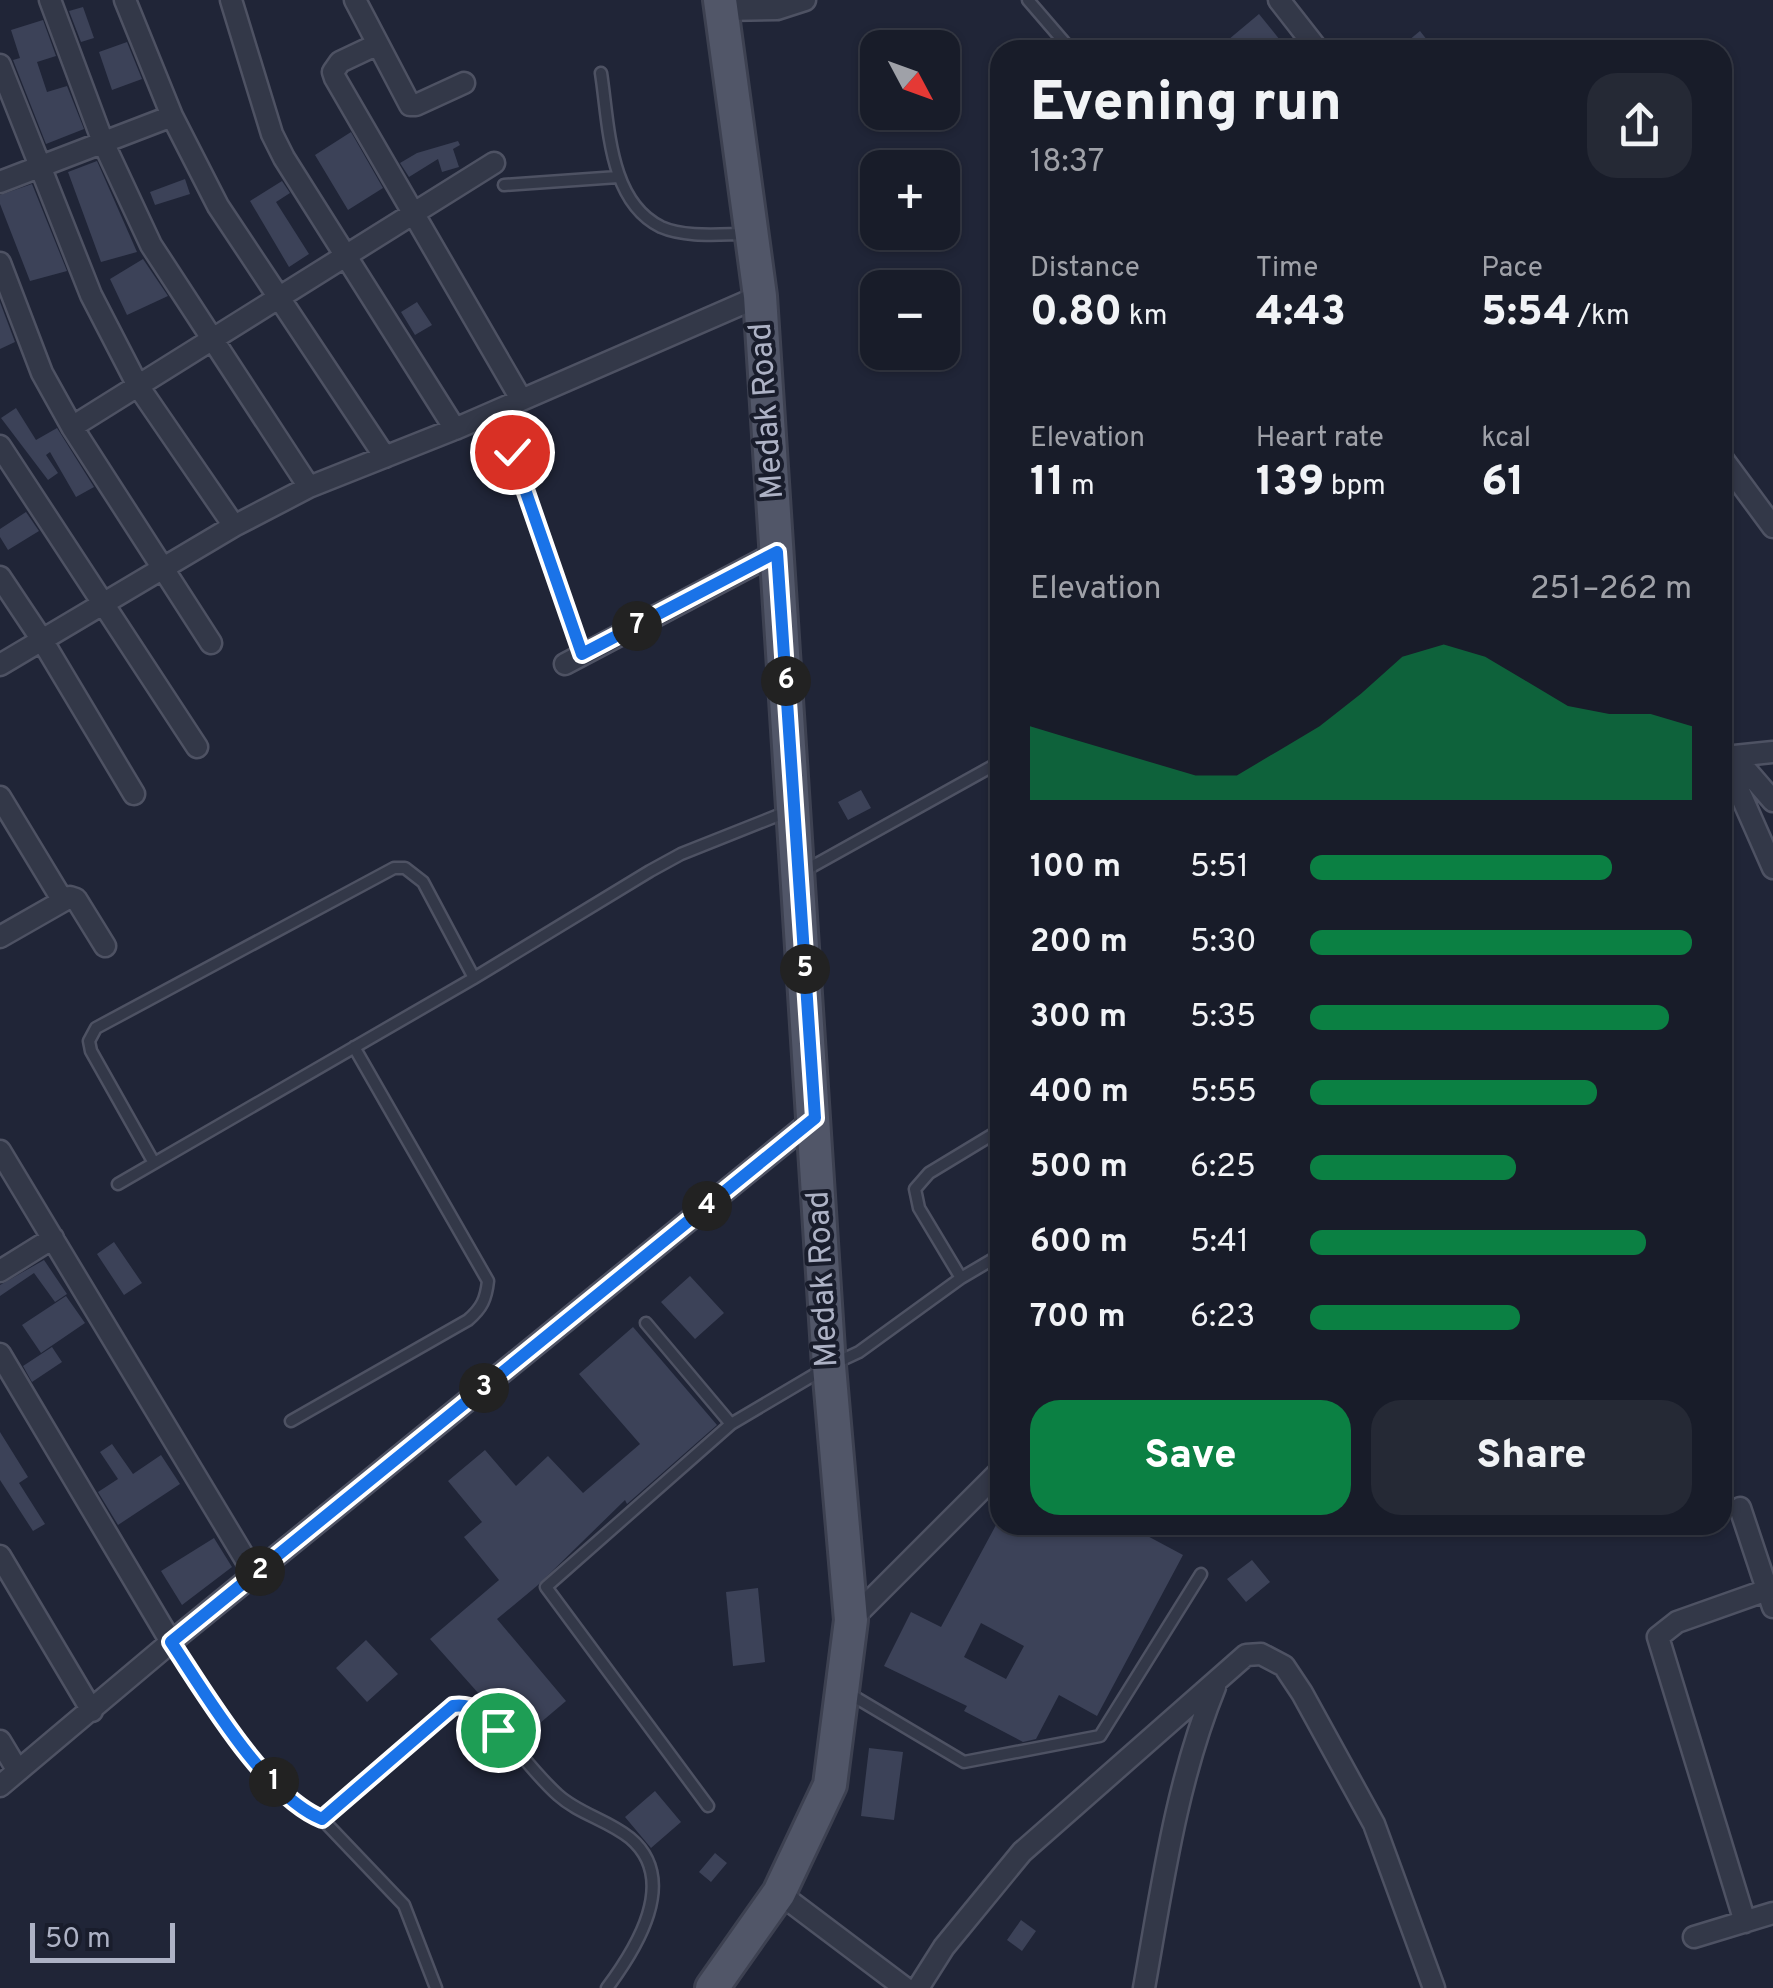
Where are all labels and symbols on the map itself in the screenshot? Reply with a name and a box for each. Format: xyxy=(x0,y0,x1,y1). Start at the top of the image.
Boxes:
north arrow xyxy=(860,30,960,130)
street label: Medak Road xyxy=(742,321,794,501)
pin xyxy=(470,410,555,495)
pin: 7 xyxy=(612,601,662,651)
pin: 6 xyxy=(761,656,811,706)
pin: 5 xyxy=(780,944,830,994)
pin: 4 xyxy=(682,1181,732,1231)
street label: Medak Road xyxy=(799,1190,849,1368)
pin: 3 xyxy=(459,1363,509,1413)
pin: 2 xyxy=(235,1546,285,1596)
pin xyxy=(456,1688,541,1773)
pin: 1 xyxy=(249,1757,299,1807)
scale bar xyxy=(30,1918,175,1962)

